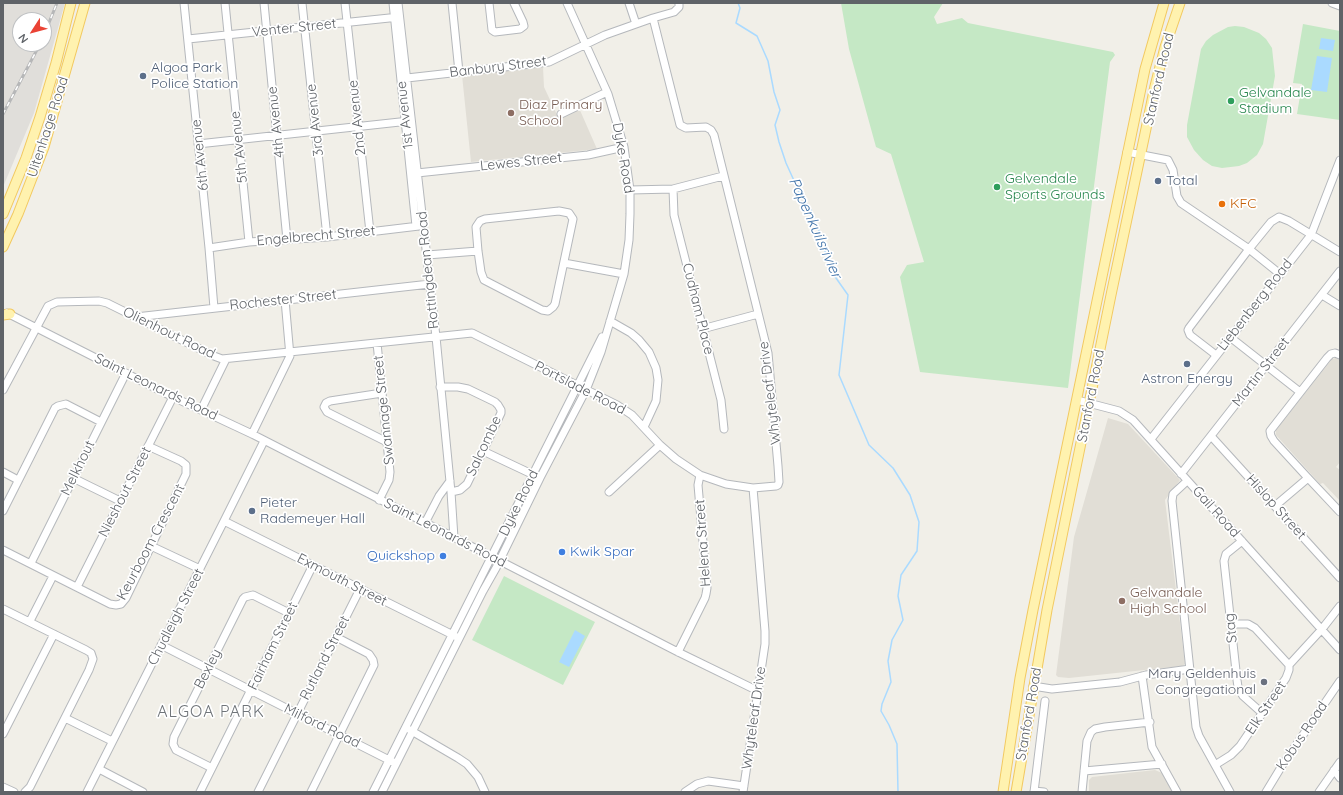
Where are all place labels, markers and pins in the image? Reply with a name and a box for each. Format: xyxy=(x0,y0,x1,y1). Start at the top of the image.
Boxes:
place label: Algoa Park Police Station xyxy=(151,60,238,92)
marker: Algoa Park Police Station xyxy=(138,71,148,81)
place label: Gelvandale Stadium xyxy=(1239,85,1311,118)
marker: Gelvandale Stadium xyxy=(1226,96,1236,106)
place label: Diaz Primary School xyxy=(519,97,602,130)
marker: Diaz Primary School xyxy=(506,108,516,118)
place label: Gelvendale Sports Grounds xyxy=(1005,171,1105,204)
place label: Total xyxy=(1166,173,1198,189)
marker: Total xyxy=(1153,176,1163,186)
marker: Gelvendale Sports Grounds xyxy=(992,182,1002,192)
place label: KFC xyxy=(1230,196,1256,212)
marker: KFC xyxy=(1217,199,1227,209)
marker: Astron Energy xyxy=(1182,359,1192,369)
place label: Astron Energy xyxy=(1141,371,1233,387)
place label: Pieter Rademeyer Hall xyxy=(260,495,365,528)
marker: Pieter Rademeyer Hall xyxy=(247,506,257,516)
place label: Kwik Spar xyxy=(570,544,634,560)
marker: Kwik Spar xyxy=(557,547,567,557)
place label: Quickshop xyxy=(367,548,435,564)
marker: Quickshop xyxy=(438,551,448,561)
place label: Gelvandale High School xyxy=(1130,585,1207,618)
marker: Gelvandale High School xyxy=(1117,596,1127,606)
place label: Mary Geldenhuis Congregational xyxy=(1148,666,1256,698)
marker: Mary Geldenhuis Congregational xyxy=(1259,677,1269,687)

